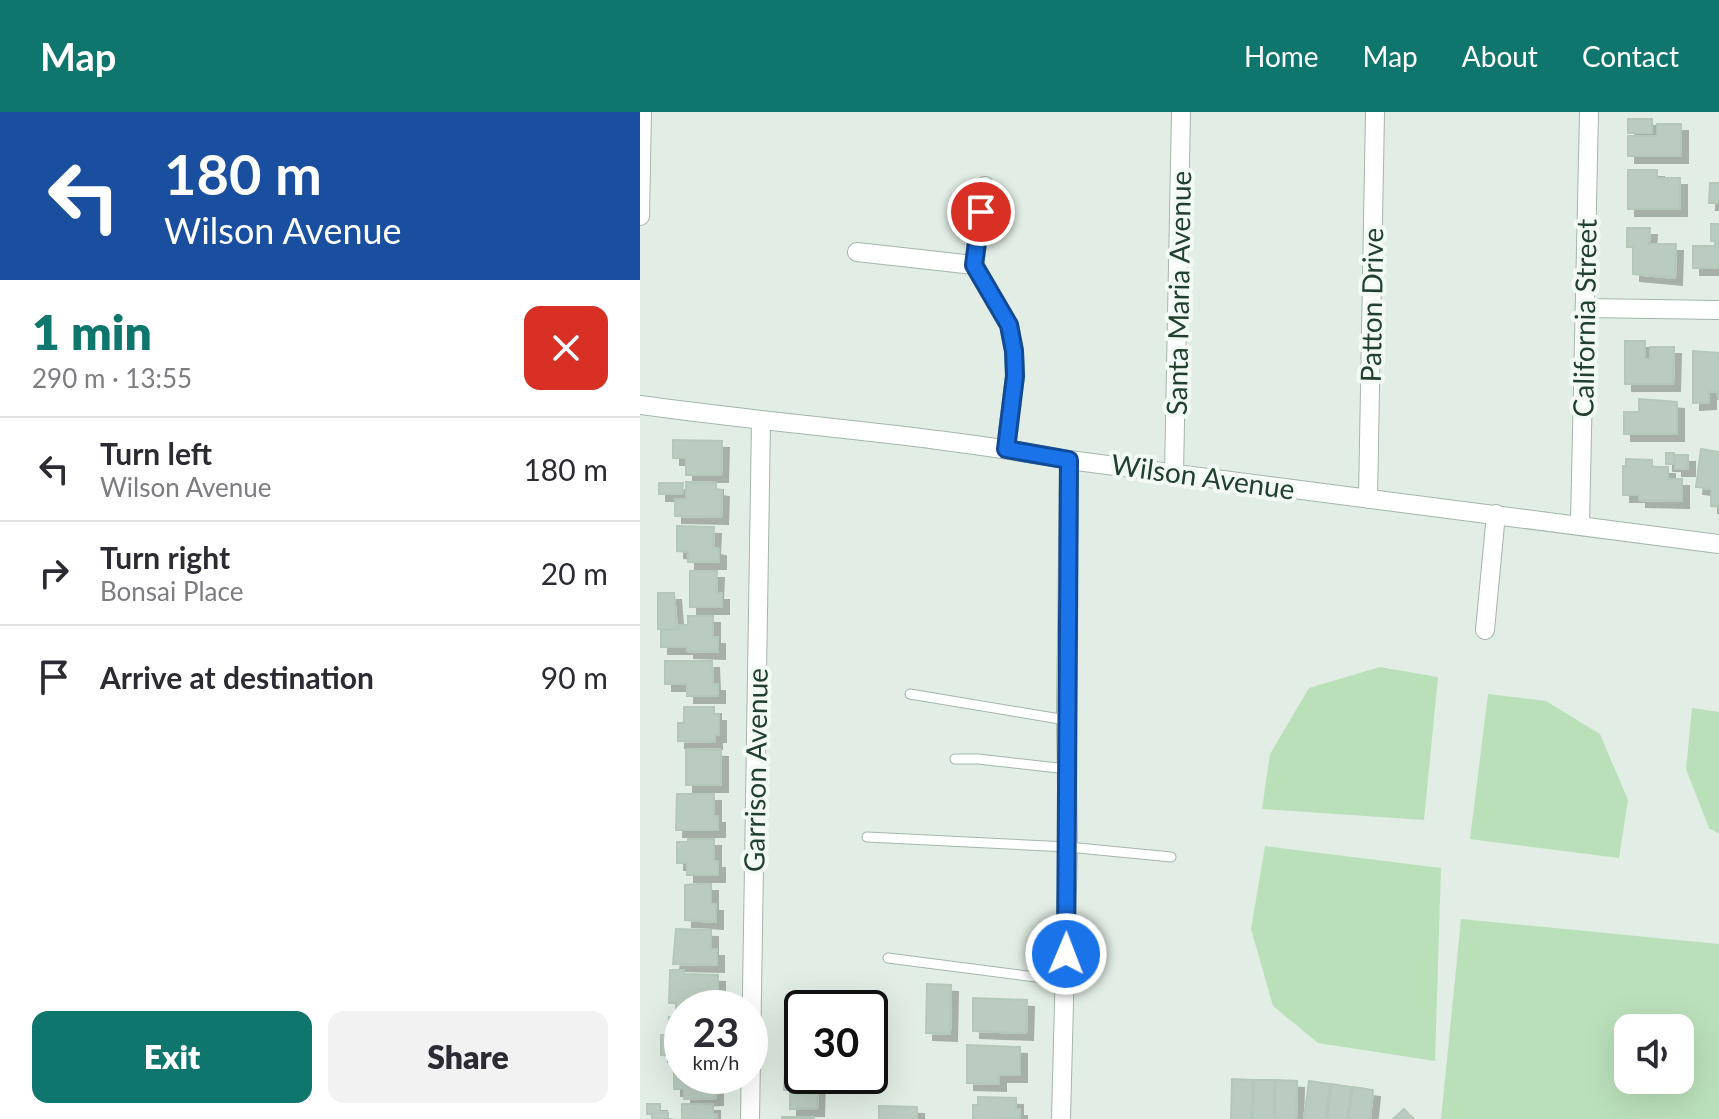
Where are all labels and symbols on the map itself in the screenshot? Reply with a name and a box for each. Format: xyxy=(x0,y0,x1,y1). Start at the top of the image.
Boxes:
street label: Santa Maria Avenue xyxy=(1159,170,1197,416)
pin xyxy=(947,178,1015,246)
street label: California Street xyxy=(1565,218,1603,418)
street label: Patton Drive xyxy=(1353,227,1389,383)
street label: Wilson Avenue xyxy=(1109,446,1297,506)
street label: Garrison Avenue xyxy=(736,668,774,872)
position arrow xyxy=(1024,912,1108,996)
speed limit sign: 30 xyxy=(784,990,888,1094)

